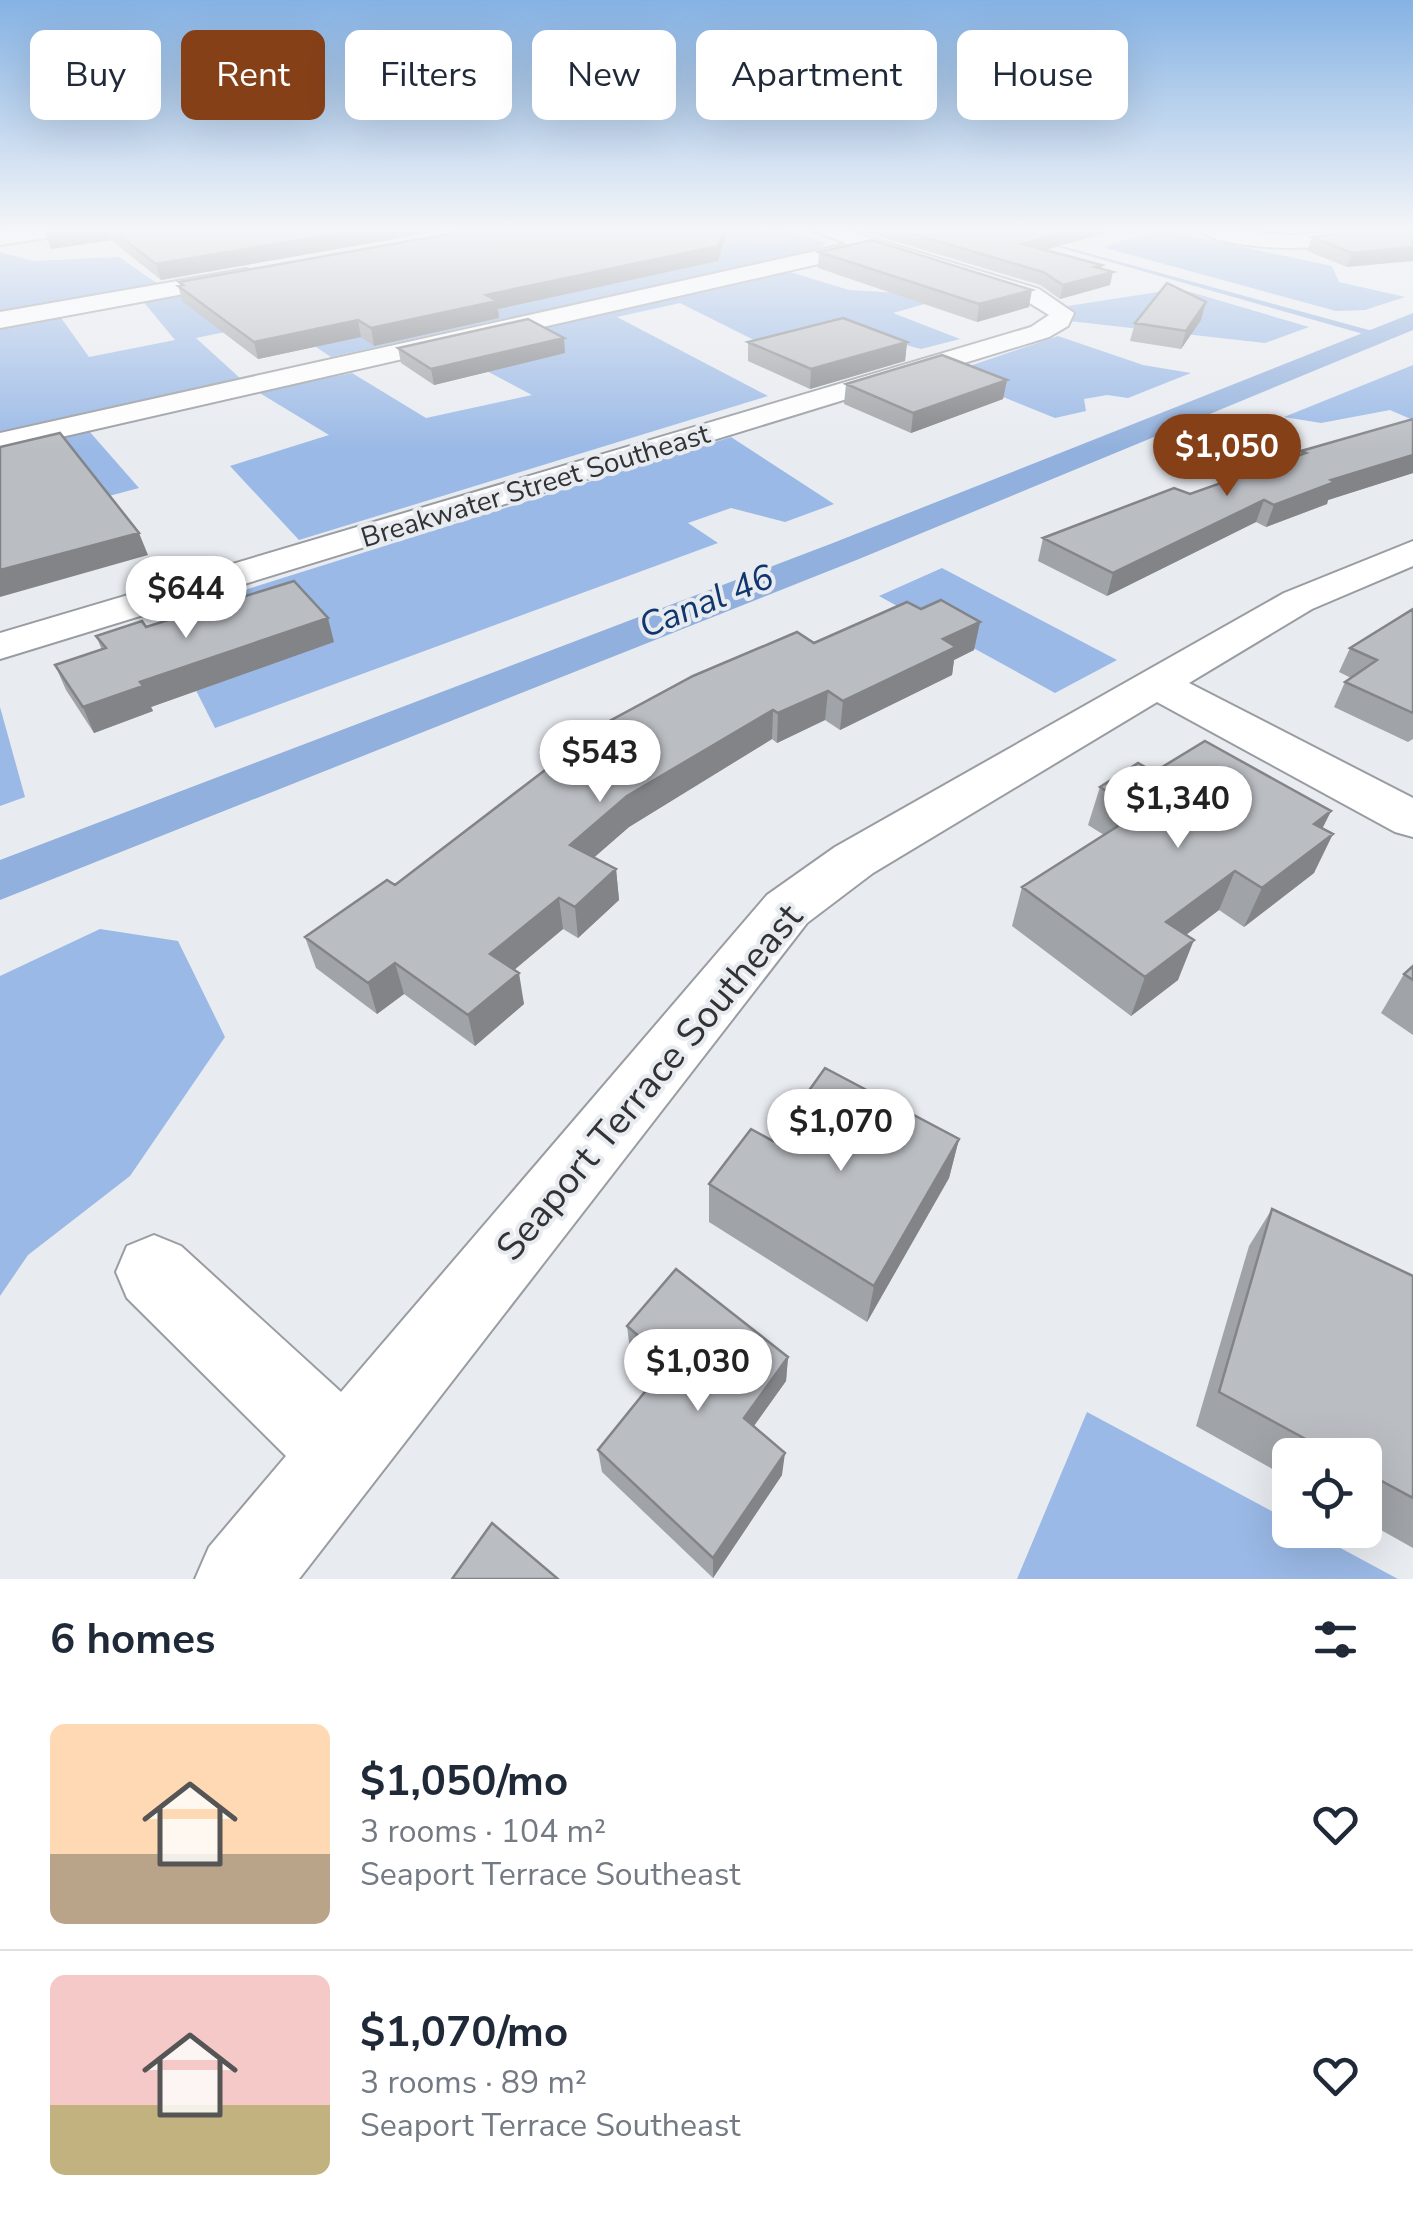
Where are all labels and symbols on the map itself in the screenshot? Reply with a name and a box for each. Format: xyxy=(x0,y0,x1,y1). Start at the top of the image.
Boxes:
pin: $1,050 xyxy=(1146,414,1308,499)
street label: Breakwater Street Southeast xyxy=(356,415,714,557)
water label: Canal 46 xyxy=(632,553,781,650)
pin: $644 xyxy=(127,556,245,641)
pin: $543 xyxy=(541,720,659,805)
pin: $1,340 xyxy=(1097,766,1259,851)
street label: Seaport Terrace Southeast xyxy=(485,892,815,1272)
pin: $1,070 xyxy=(760,1089,922,1174)
pin: $1,030 xyxy=(617,1329,779,1414)

